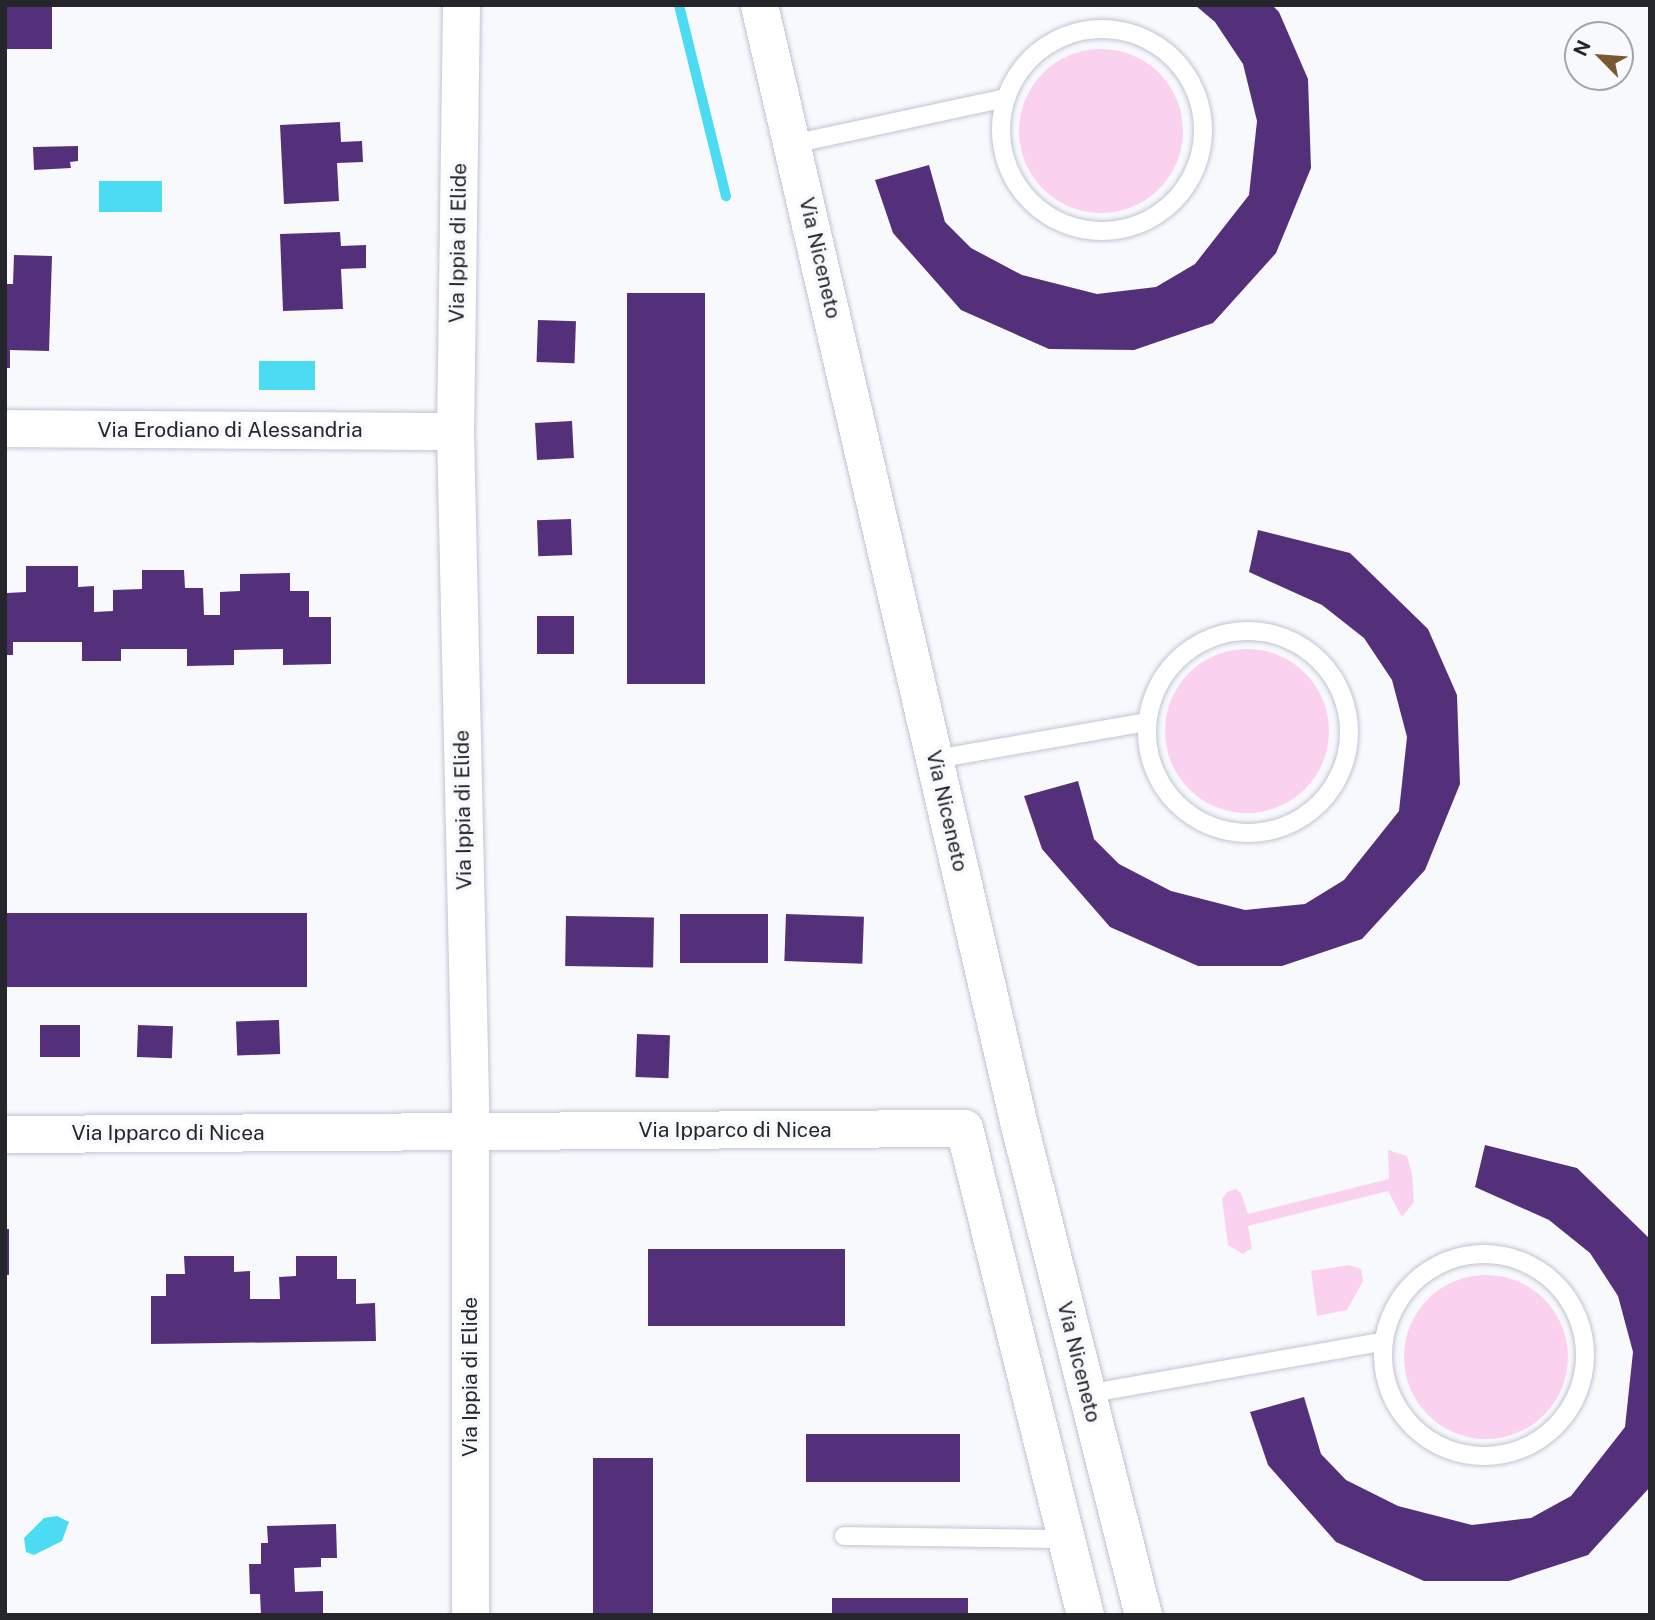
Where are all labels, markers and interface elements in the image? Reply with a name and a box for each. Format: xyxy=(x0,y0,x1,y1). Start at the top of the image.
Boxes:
north arrow xyxy=(1564,21,1634,91)
text: N xyxy=(1569,37,1595,59)
street label: Via Ippia di Elide xyxy=(444,163,472,323)
street label: Via Niceneto xyxy=(794,195,846,321)
street label: Via Erodiano di Alessandria xyxy=(97,417,363,443)
street label: Via Ippia di Elide xyxy=(449,730,477,890)
street label: Via Niceneto xyxy=(921,748,973,874)
street label: Via Ipparco di Nicea xyxy=(638,1117,832,1143)
street label: Via Ipparco di Nicea xyxy=(71,1120,265,1146)
street label: Via Ippia di Elide xyxy=(457,1297,483,1457)
street label: Via Niceneto xyxy=(1052,1299,1106,1425)

